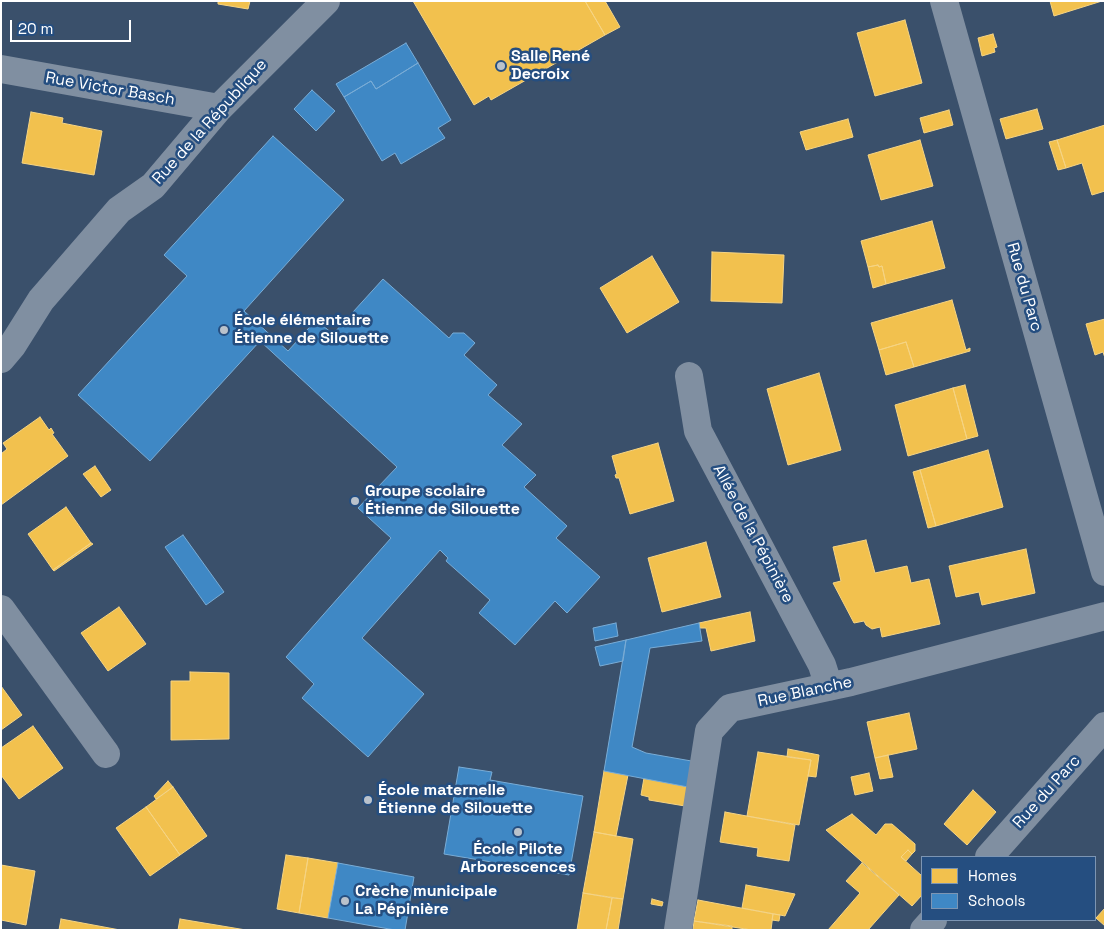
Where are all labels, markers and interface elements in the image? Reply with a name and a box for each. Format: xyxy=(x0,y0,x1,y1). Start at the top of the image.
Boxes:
scale bar xyxy=(12,10,134,42)
text: 20 m xyxy=(18,19,53,38)
place label: Salle René Decroix xyxy=(511,47,590,85)
street label: Rue de la République xyxy=(149,55,271,189)
marker: Salle René Decroix xyxy=(495,60,507,72)
street label: Rue Victor Basch xyxy=(44,68,176,110)
street label: Rue du Parc xyxy=(1002,240,1046,334)
place label: École élémentaire Étienne de Silouette xyxy=(234,311,389,349)
marker: École élémentaire Étienne de Silouette xyxy=(218,324,230,336)
street label: Allée de la Pépinière xyxy=(708,462,798,606)
place label: Groupe scolaire Étienne de Silouette xyxy=(365,482,520,520)
marker: Groupe scolaire Étienne de Silouette xyxy=(349,495,361,507)
street label: Rue Blanche xyxy=(756,673,854,711)
street label: Rue du Parc xyxy=(1009,752,1085,832)
place label: École maternelle Étienne de Silouette xyxy=(378,781,533,819)
marker: École maternelle Étienne de Silouette xyxy=(362,794,374,806)
marker: École Pilote Arborescences xyxy=(512,826,524,838)
place label: École Pilote Arborescences xyxy=(460,840,576,878)
legend xyxy=(921,856,1096,921)
text: Homes xyxy=(968,866,1017,885)
place label: Crèche municipale La Pépinière xyxy=(355,882,497,920)
text: Schools xyxy=(968,891,1025,910)
marker: Crèche municipale La Pépinière xyxy=(339,895,351,907)

